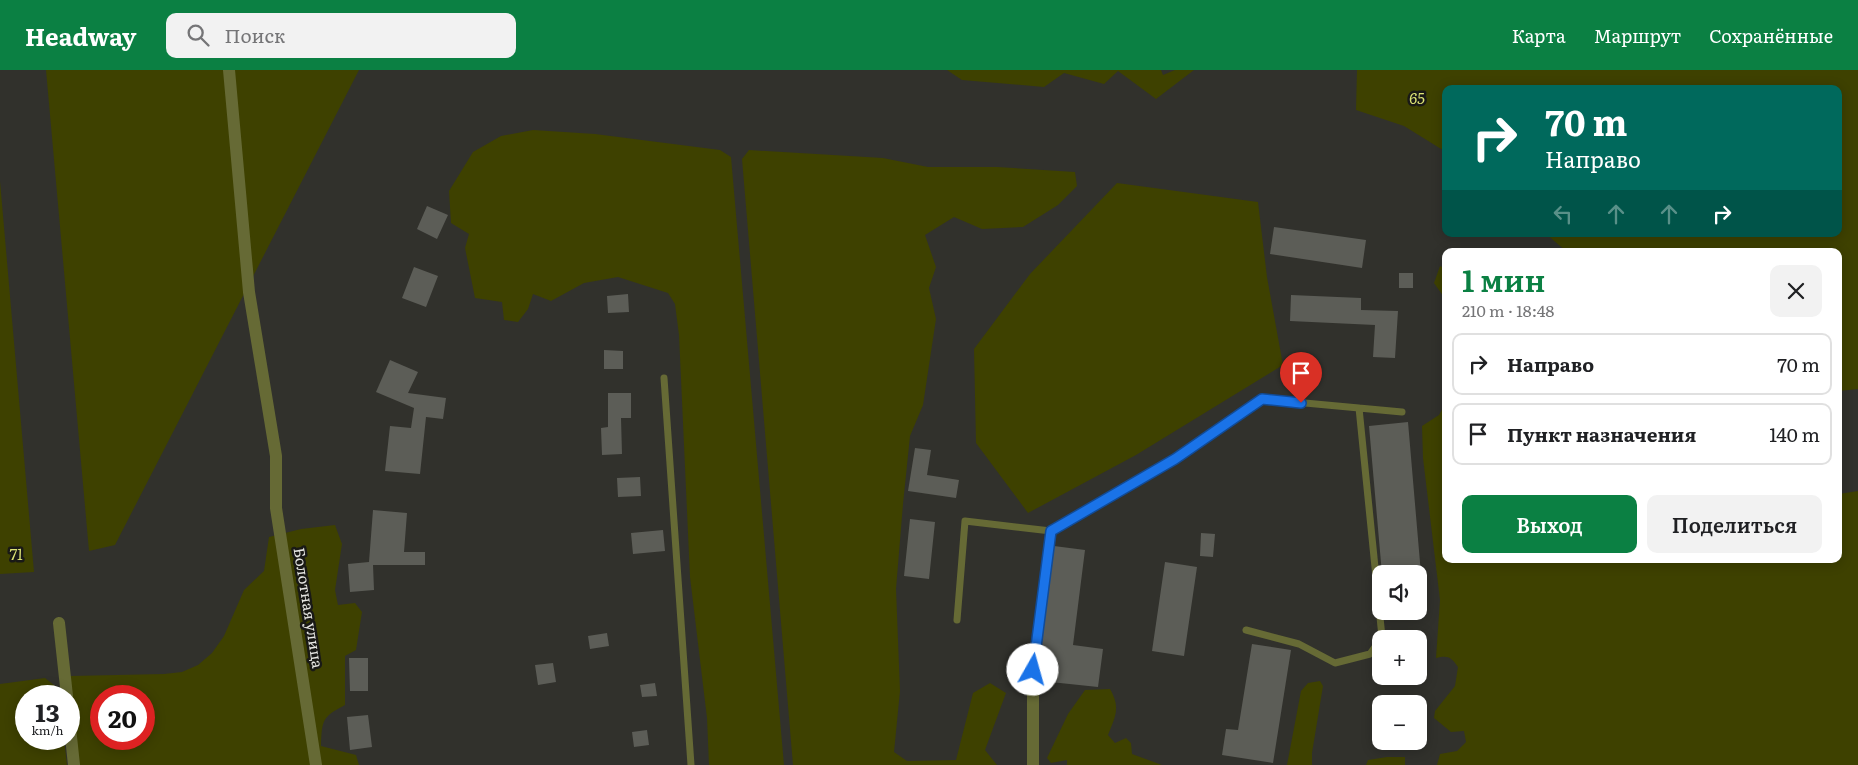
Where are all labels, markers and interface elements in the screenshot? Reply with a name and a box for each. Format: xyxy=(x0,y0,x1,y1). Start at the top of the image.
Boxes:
search box xyxy=(166,13,516,58)
text: Headway xyxy=(25,18,136,53)
icon: search xyxy=(184,21,212,49)
text: Поиск xyxy=(224,21,285,49)
text: Карта xyxy=(1512,22,1566,49)
text: Маршрут xyxy=(1594,22,1681,49)
text: Сохранённые xyxy=(1709,22,1833,49)
park label: 65 xyxy=(1409,86,1425,109)
text: 70 m xyxy=(1545,95,1627,147)
icon: right xyxy=(1462,105,1527,170)
text: Направо xyxy=(1545,142,1641,175)
icon: left xyxy=(1549,200,1577,228)
icon: ahead xyxy=(1602,200,1630,228)
icon: ahead xyxy=(1655,200,1683,228)
icon: right xyxy=(1708,200,1736,228)
text: 1 мин xyxy=(1462,257,1545,301)
button: close xyxy=(1770,265,1822,317)
text: 210 m · 18:48 xyxy=(1462,298,1554,322)
icon: right xyxy=(1464,350,1492,378)
text: Направо xyxy=(1507,350,1594,378)
text: 70 m xyxy=(1777,350,1820,378)
pin xyxy=(1280,352,1322,403)
icon: arrive xyxy=(1287,359,1315,387)
icon: arrive xyxy=(1464,420,1492,448)
text: Пункт назначения xyxy=(1507,420,1696,448)
text: 140 m xyxy=(1769,420,1820,448)
button: Выход xyxy=(1462,495,1637,553)
button: Поделиться xyxy=(1647,495,1822,553)
park label: 71 xyxy=(9,542,23,565)
street label: Болотная улица xyxy=(289,546,331,671)
map controls xyxy=(1372,565,1427,750)
button: sound xyxy=(1372,565,1427,620)
button: + xyxy=(1372,630,1427,685)
position arrow xyxy=(1006,643,1058,695)
speed limit sign: 20 xyxy=(90,685,155,750)
text: 13 xyxy=(35,693,60,730)
button: − xyxy=(1372,695,1427,750)
text: km/h xyxy=(32,721,63,739)

